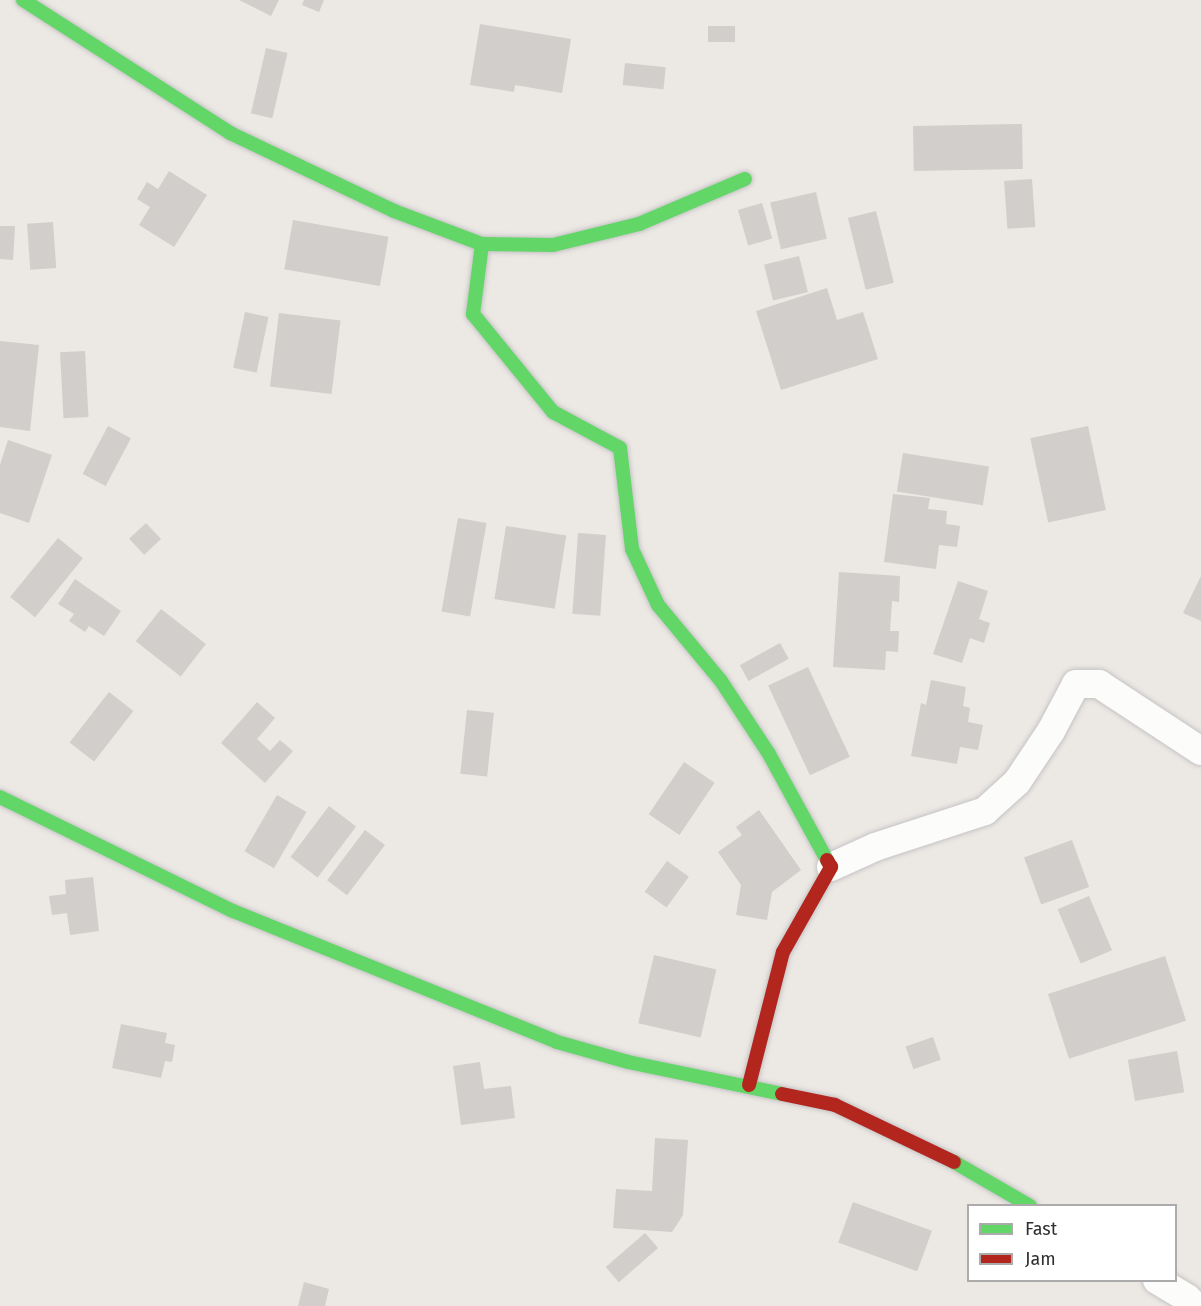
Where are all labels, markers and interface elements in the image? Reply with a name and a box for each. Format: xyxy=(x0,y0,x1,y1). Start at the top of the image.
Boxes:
legend xyxy=(967,1204,1177,1282)
text: Fast xyxy=(1025,1218,1057,1240)
text: Jam xyxy=(1025,1248,1056,1270)

